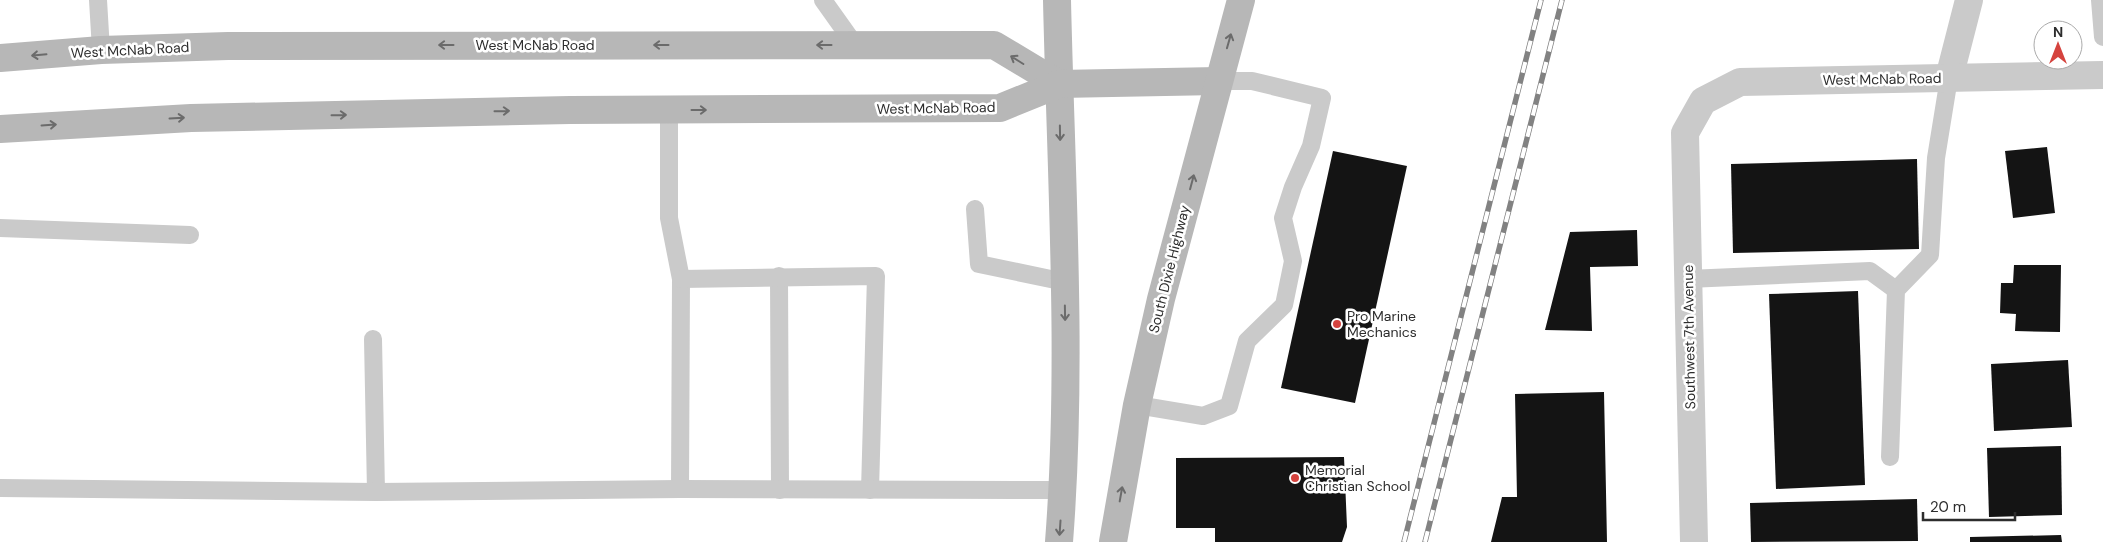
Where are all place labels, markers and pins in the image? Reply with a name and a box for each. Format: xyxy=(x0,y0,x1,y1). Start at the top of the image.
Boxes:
place label: Pro Marine Mechanics xyxy=(1347,307,1417,341)
marker: Pro Marine Mechanics xyxy=(1331,318,1343,330)
place label: Memorial Christian School xyxy=(1305,461,1410,495)
marker: Memorial Christian School xyxy=(1289,472,1301,484)

